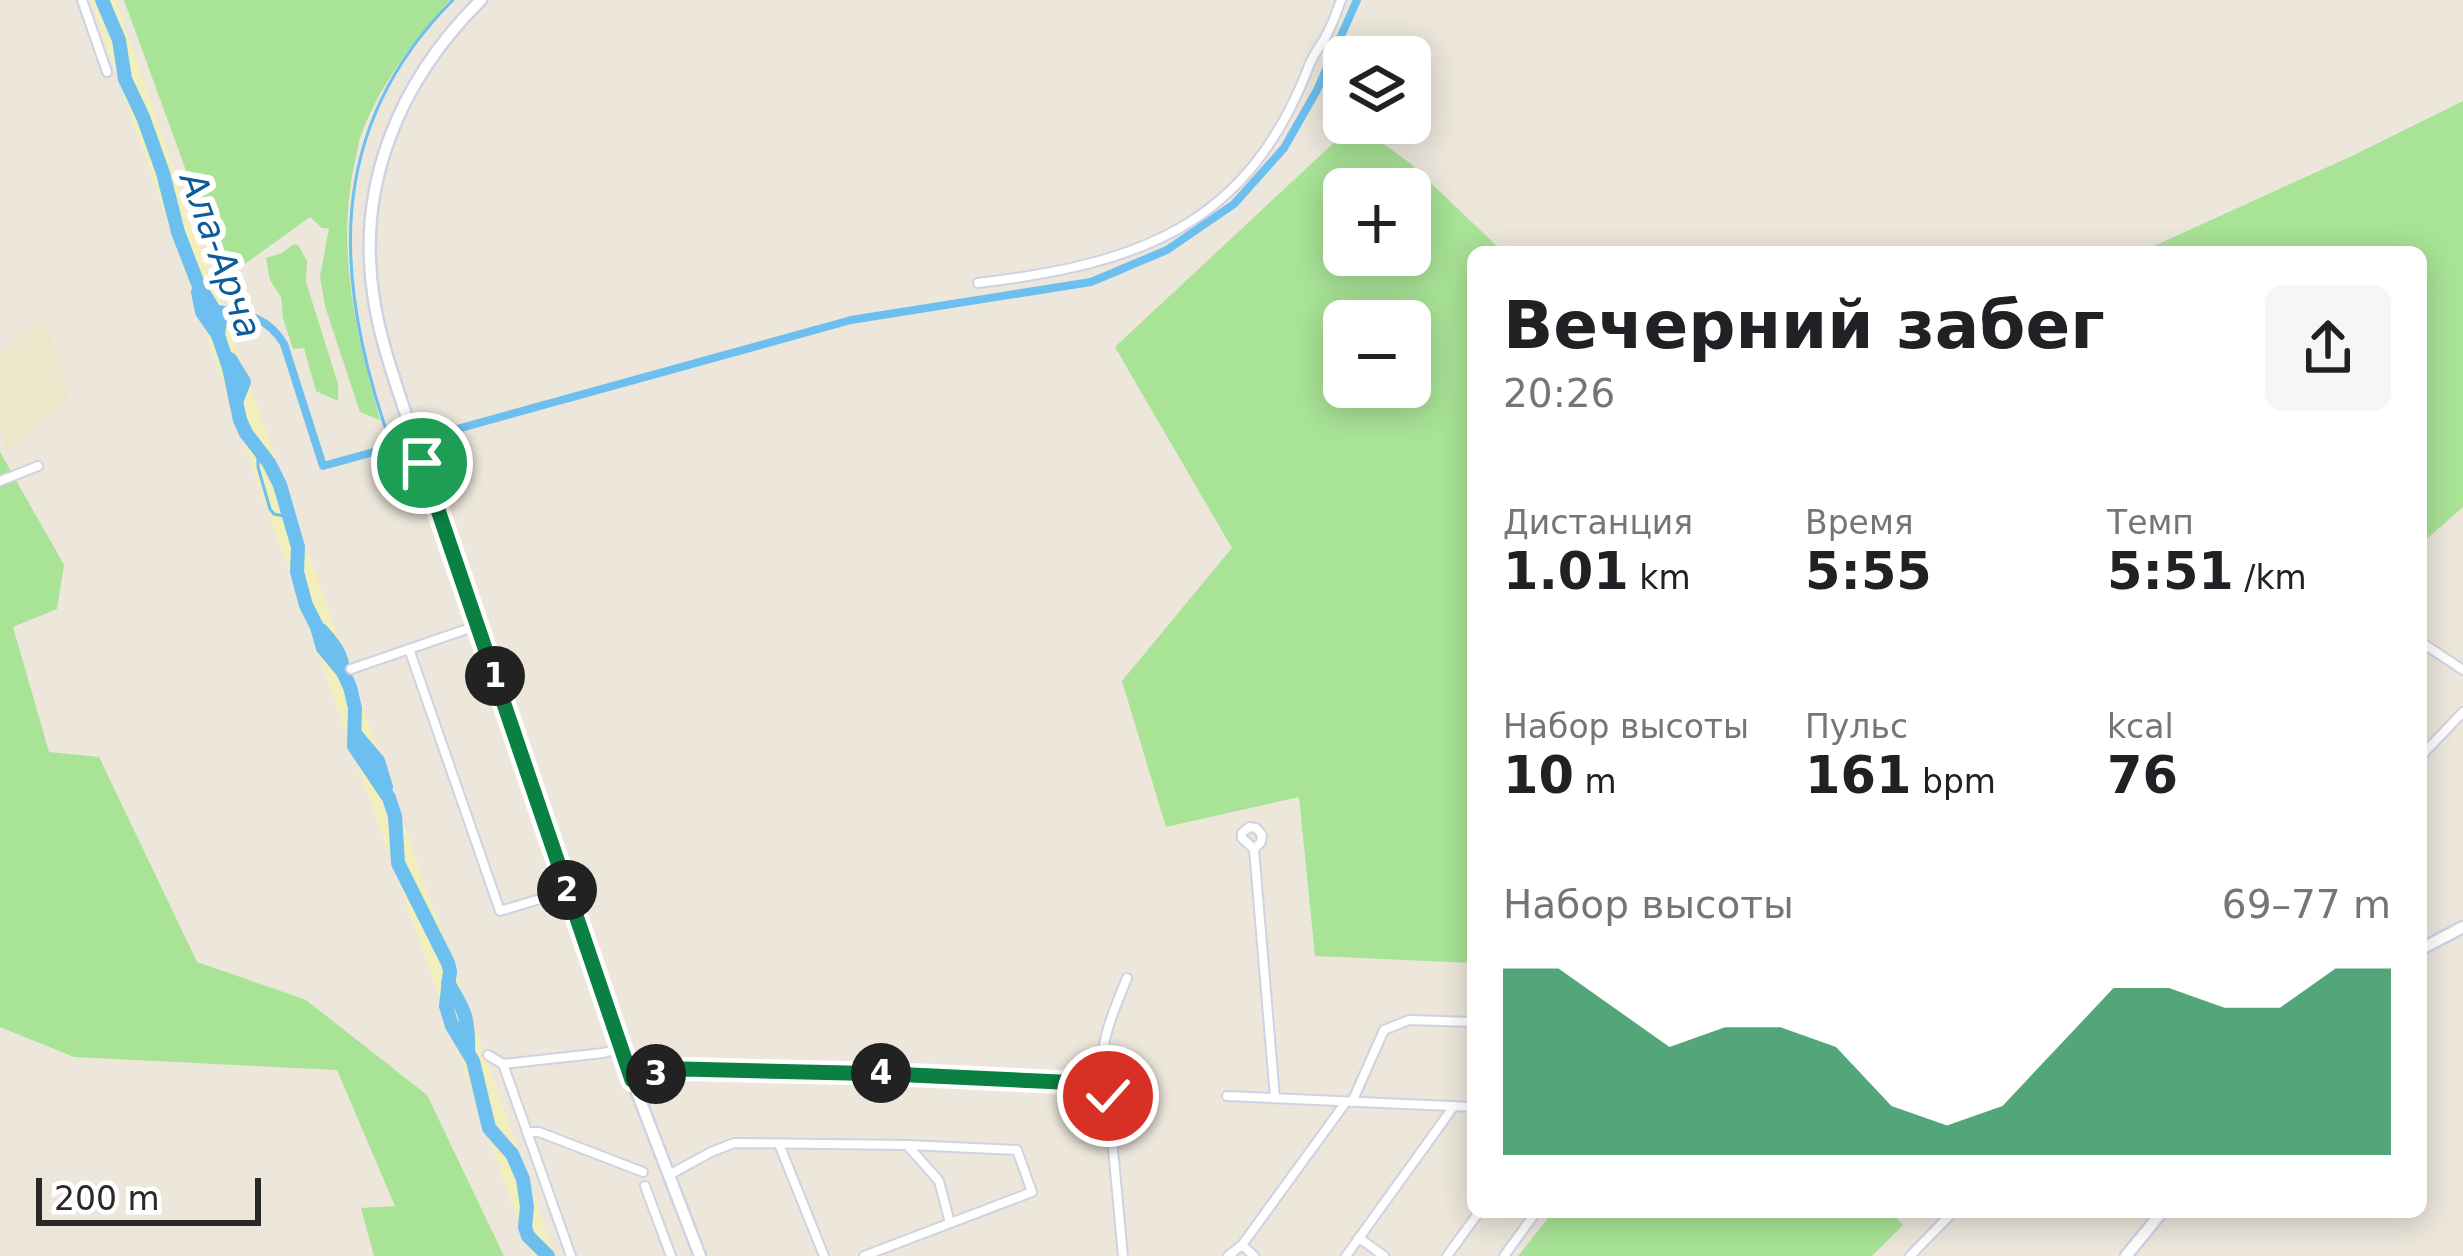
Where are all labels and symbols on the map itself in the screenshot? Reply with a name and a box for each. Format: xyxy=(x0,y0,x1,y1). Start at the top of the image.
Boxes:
water label: Ала-Арча xyxy=(171,165,270,344)
pin xyxy=(371,412,473,514)
pin: 1 xyxy=(465,646,525,706)
pin: 2 xyxy=(537,860,597,920)
pin: 4 xyxy=(851,1043,911,1103)
pin: 3 xyxy=(626,1044,686,1104)
pin xyxy=(1057,1045,1159,1147)
scale bar xyxy=(36,1172,261,1225)

